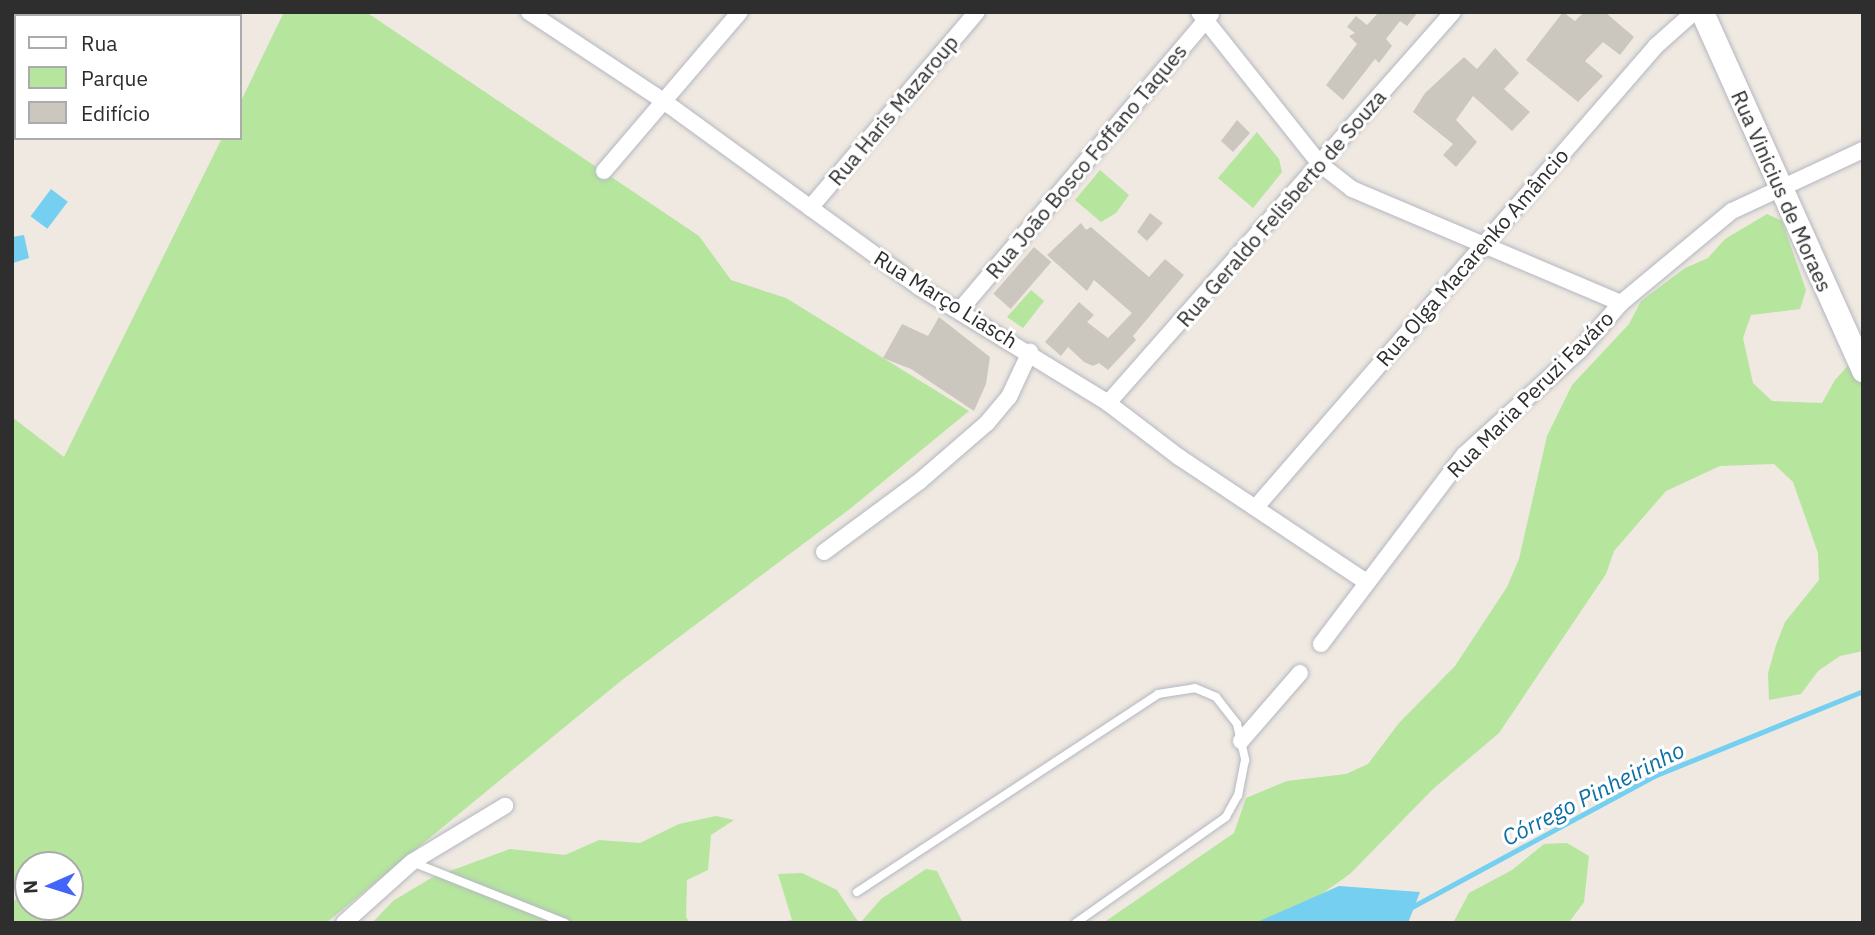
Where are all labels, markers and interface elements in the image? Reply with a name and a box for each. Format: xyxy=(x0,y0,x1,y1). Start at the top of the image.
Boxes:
legend xyxy=(14,14,242,140)
text: Rua xyxy=(81,29,118,57)
street label: Rua Haris Mazaroup xyxy=(823,30,963,190)
street label: Rua João Bosco Foffano Taques xyxy=(980,38,1192,284)
text: Parque xyxy=(81,64,148,92)
street label: Rua Geraldo Felisberto de Souza xyxy=(1171,84,1391,332)
street label: Rua Vinicius de Moraes xyxy=(1726,86,1838,296)
text: Edifício xyxy=(81,99,150,127)
street label: Rua Olga Macarenko Amâncio xyxy=(1371,143,1573,371)
street label: Rua Março Liasch xyxy=(870,245,1022,353)
street label: Rua Maria Peruzi Faváro xyxy=(1442,306,1618,482)
water label: Córrego Pinheirinho xyxy=(1497,735,1689,851)
north arrow xyxy=(14,851,84,921)
text: N xyxy=(18,880,42,895)

